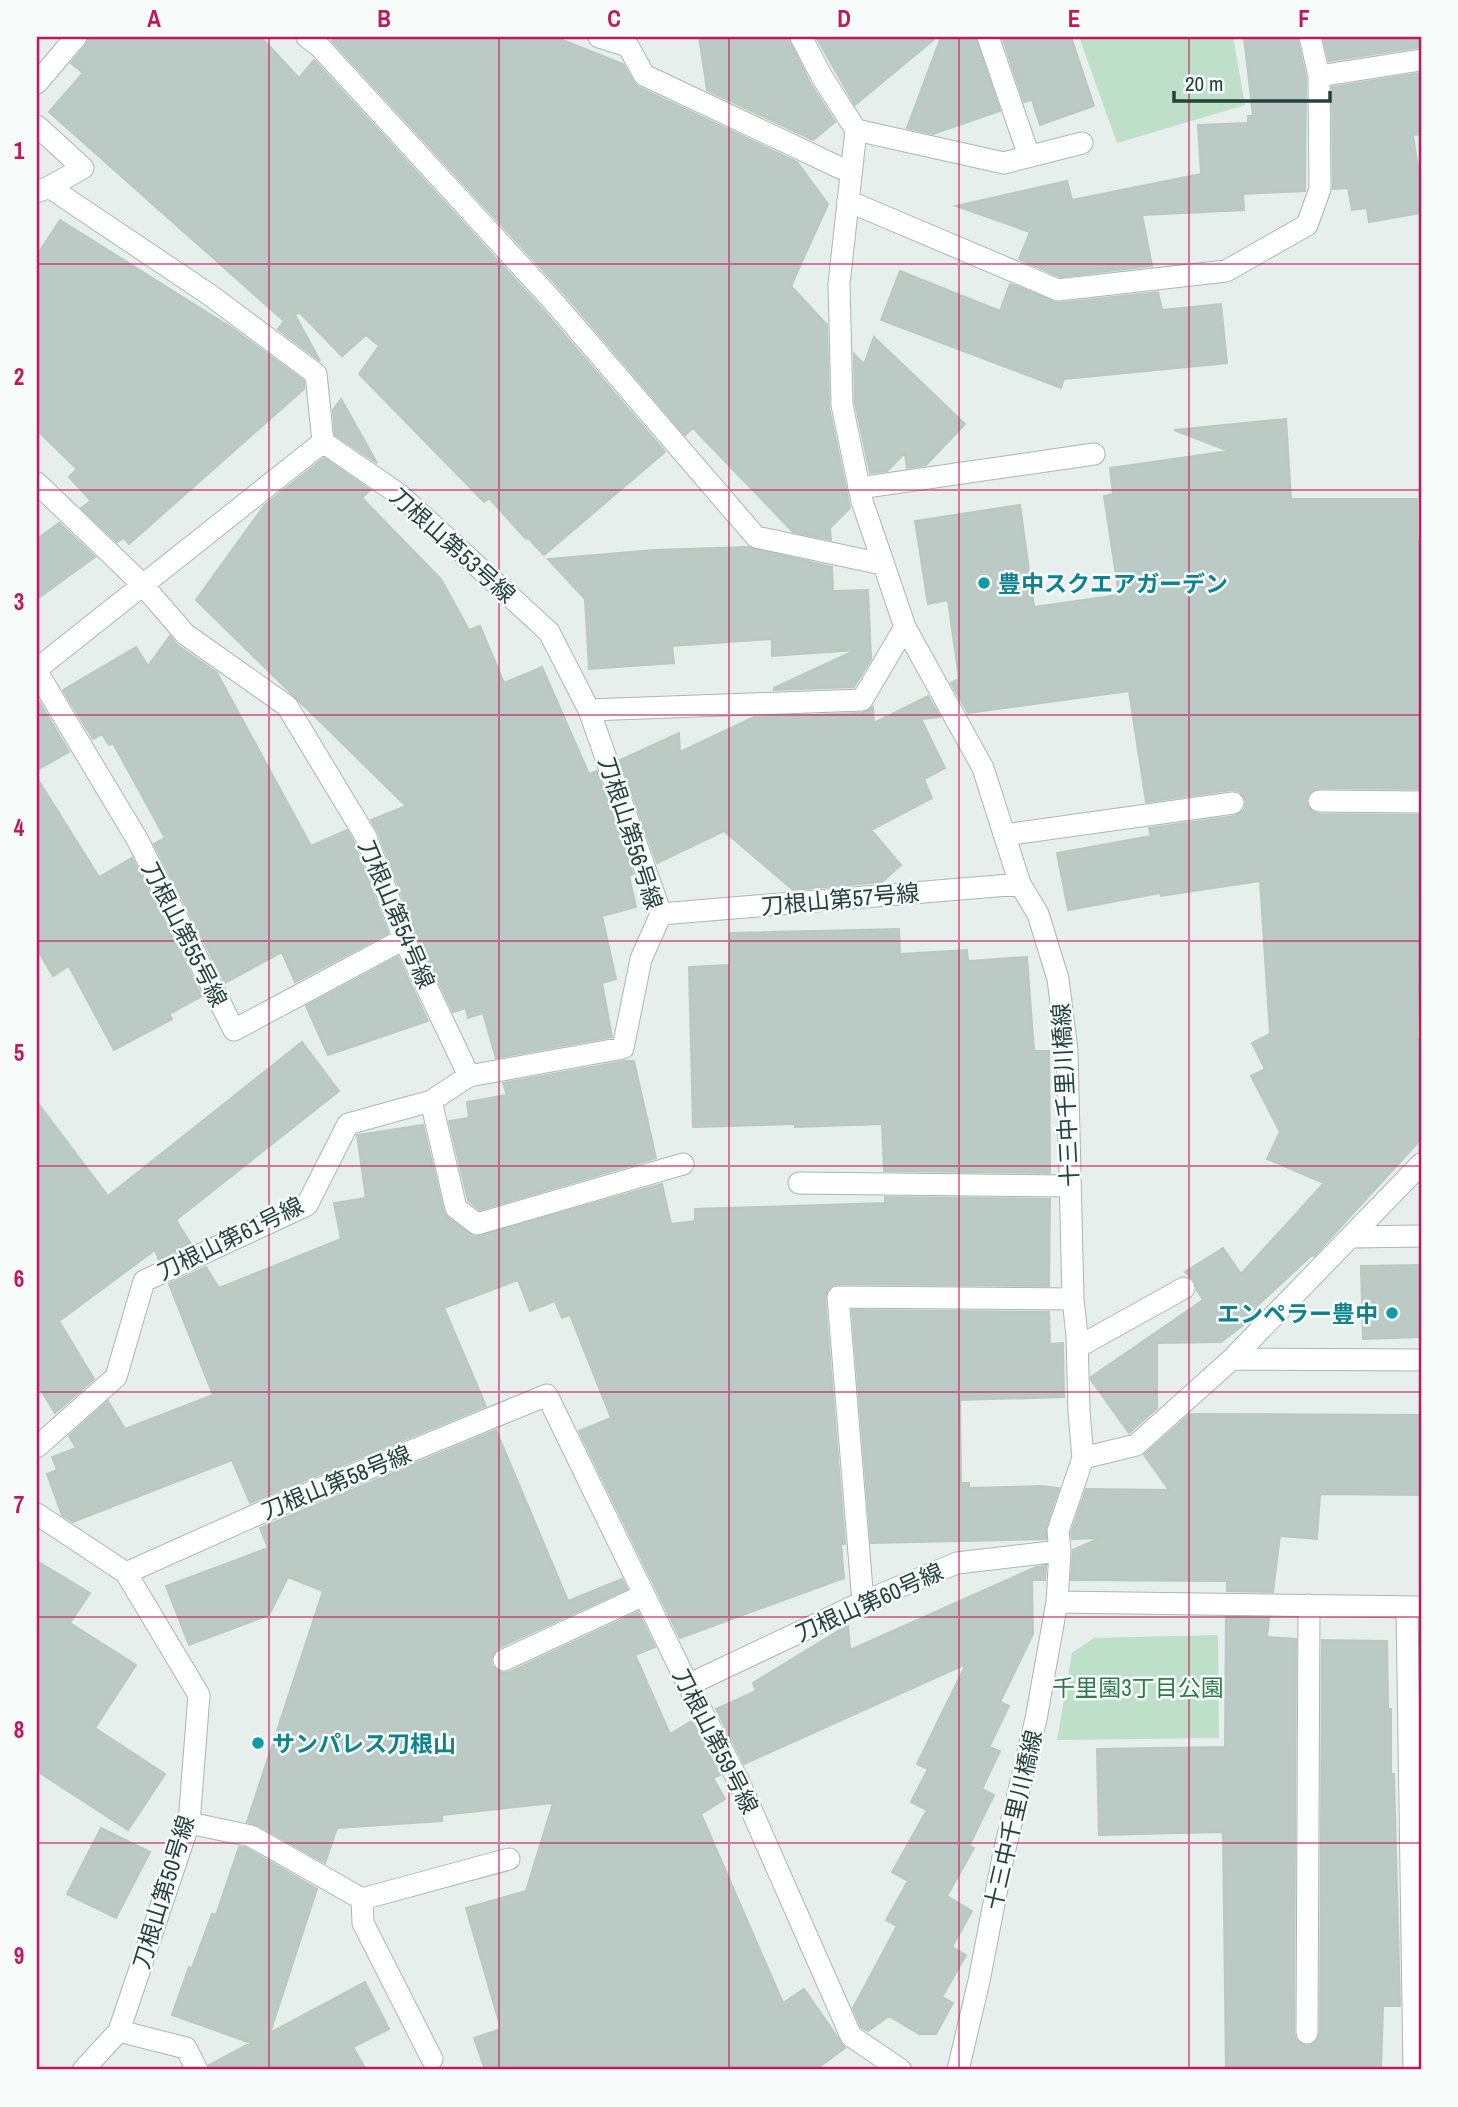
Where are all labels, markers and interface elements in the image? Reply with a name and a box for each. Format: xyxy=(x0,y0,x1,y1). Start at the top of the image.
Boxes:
text: A xyxy=(147,3,161,34)
text: B xyxy=(377,3,391,34)
text: C xyxy=(607,3,621,34)
text: D xyxy=(837,3,851,34)
text: E xyxy=(1068,3,1080,34)
text: F xyxy=(1298,3,1310,34)
scale bar xyxy=(1174,60,1330,104)
text: 20 m xyxy=(1185,69,1223,98)
text: 1 xyxy=(14,135,25,166)
text: 2 xyxy=(14,361,24,392)
street label: 刀根山第53号線 xyxy=(384,480,522,610)
place label: 豊中スクエアガーデン xyxy=(998,568,1228,599)
marker: 豊中スクエアガーデン xyxy=(976,575,992,591)
text: 3 xyxy=(14,586,24,617)
street label: 刀根山第56号線 xyxy=(592,753,670,913)
text: 4 xyxy=(14,812,25,843)
street label: 刀根山第54号線 xyxy=(352,835,442,993)
street label: 刀根山第55号線 xyxy=(135,856,235,1012)
street label: 刀根山第57号線 xyxy=(759,877,921,921)
street label: 十三中千里川橋線 xyxy=(1045,1002,1085,1188)
text: 5 xyxy=(14,1037,24,1068)
street label: 刀根山第61号線 xyxy=(152,1189,308,1287)
text: 6 xyxy=(14,1263,24,1294)
place label: エンペラー豊中 xyxy=(1217,1298,1378,1329)
marker: エンペラー豊中 xyxy=(1384,1305,1400,1321)
street label: 刀根山第58号線 xyxy=(256,1438,416,1526)
text: 7 xyxy=(14,1489,24,1520)
street label: 刀根山第60号線 xyxy=(790,1556,948,1648)
street label: 刀根山第59号線 xyxy=(666,1663,766,1819)
park label: 千里園3丁目公園 xyxy=(1052,1672,1224,1703)
text: 8 xyxy=(14,1714,24,1745)
street label: 十三中千里川橋線 xyxy=(977,1727,1049,1913)
place label: サンパレス刀根山 xyxy=(272,1728,456,1759)
marker: サンパレス刀根山 xyxy=(250,1735,266,1751)
street label: 刀根山第50号線 xyxy=(125,1811,201,1973)
text: 9 xyxy=(14,1940,24,1971)

